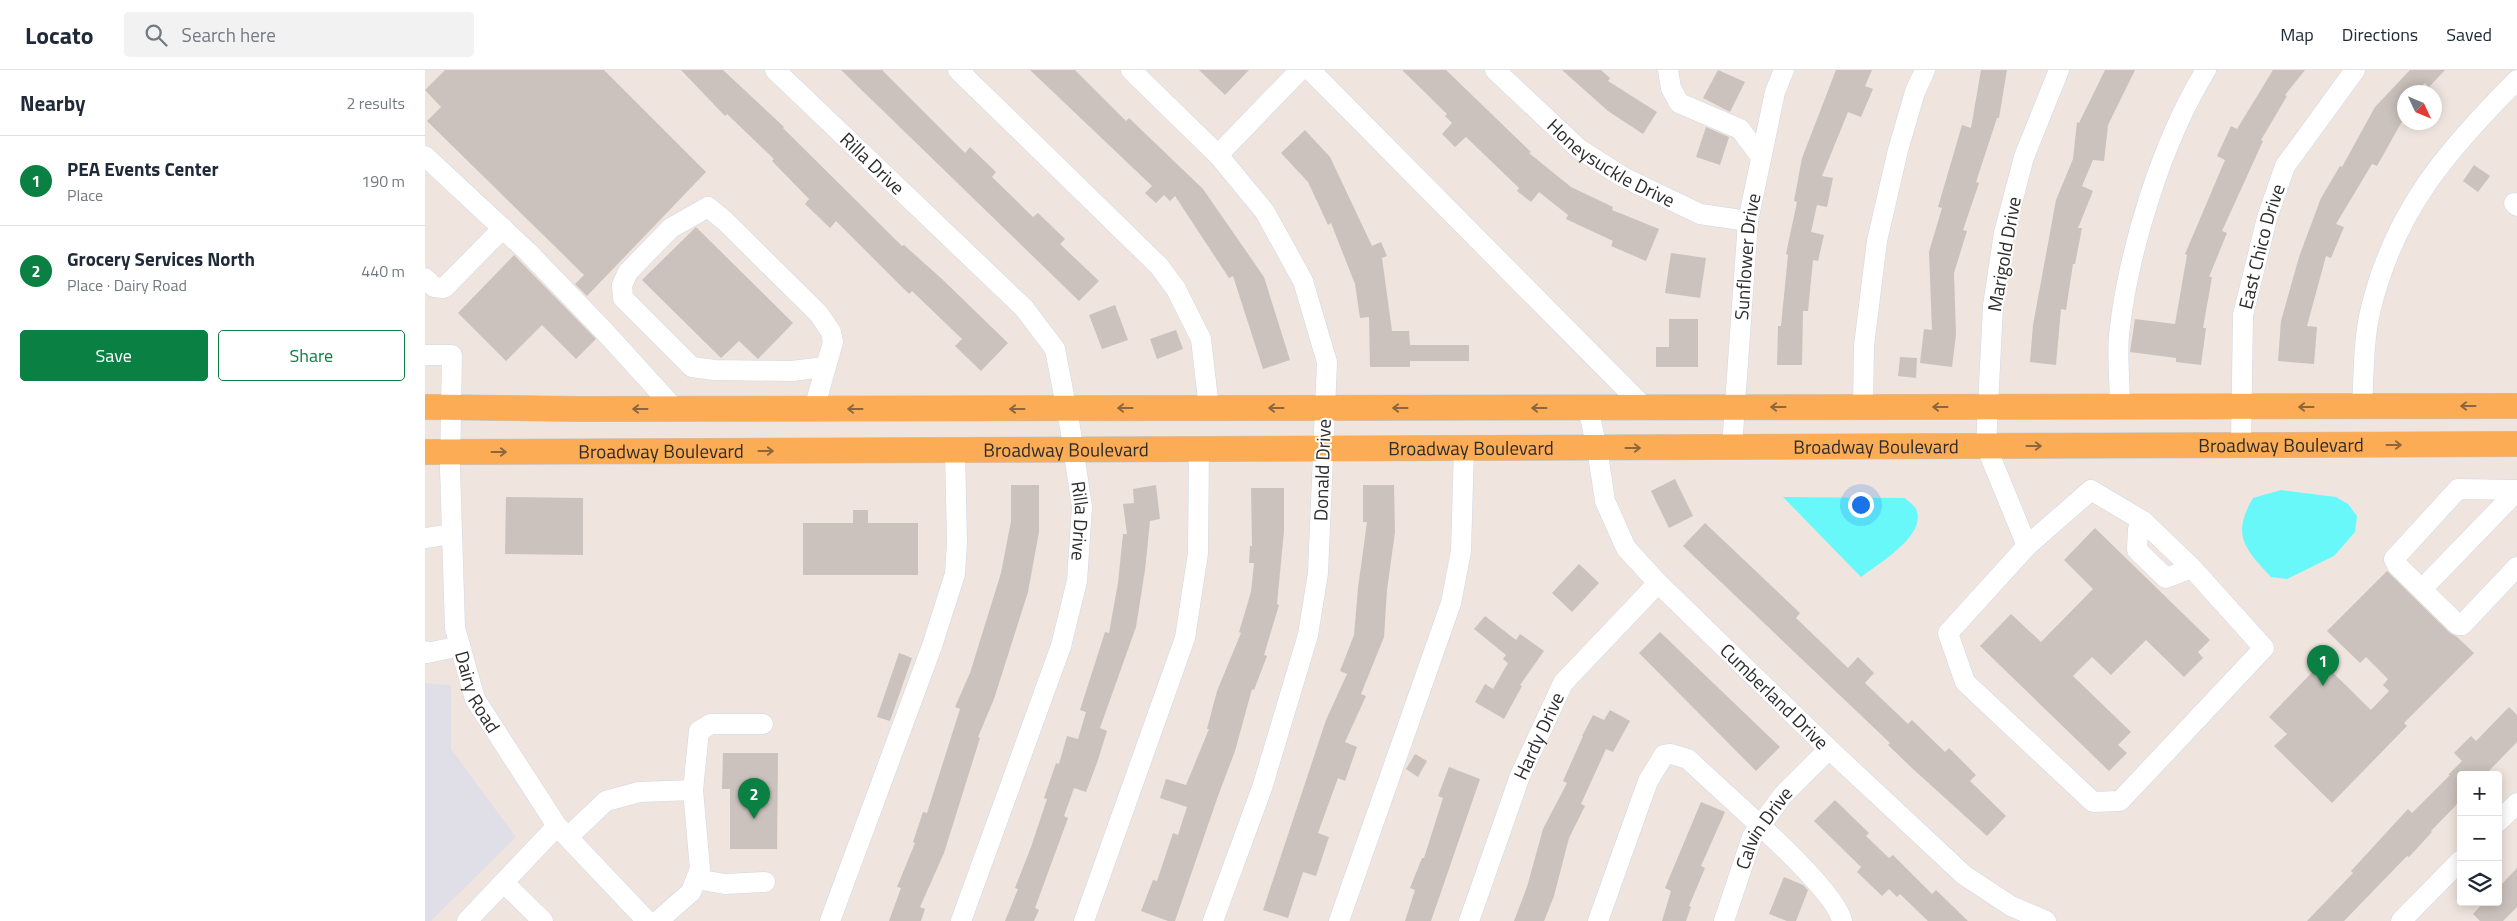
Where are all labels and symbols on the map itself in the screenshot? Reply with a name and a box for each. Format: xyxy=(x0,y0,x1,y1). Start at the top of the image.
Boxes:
north arrow xyxy=(2397,85,2442,130)
street label: Honeysuckle Drive xyxy=(1541,111,1680,214)
street label: Rilla Drive xyxy=(834,125,912,201)
street label: East Chico Drive xyxy=(2230,180,2292,312)
street label: Sunflower Drive xyxy=(1726,190,1767,321)
street label: Marigold Drive xyxy=(1979,194,2028,314)
one-way arrow xyxy=(2461,401,2477,411)
one-way arrow xyxy=(1770,402,1786,412)
one-way arrow xyxy=(1933,402,1949,412)
one-way arrow xyxy=(2298,402,2314,412)
one-way arrow xyxy=(1117,403,1134,413)
one-way arrow xyxy=(1268,403,1284,413)
one-way arrow xyxy=(1393,403,1409,413)
one-way arrow xyxy=(1531,403,1548,413)
one-way arrow xyxy=(632,404,648,414)
one-way arrow xyxy=(847,404,863,414)
one-way arrow xyxy=(1009,404,1026,414)
street label: Donald Drive xyxy=(1305,418,1338,522)
street label: Broadway Boulevard xyxy=(2198,430,2364,459)
street label: Broadway Boulevard xyxy=(1793,431,1959,461)
street label: Broadway Boulevard xyxy=(1388,433,1554,462)
street label: Broadway Boulevard xyxy=(983,434,1149,464)
street label: Broadway Boulevard xyxy=(578,436,744,465)
one-way arrow xyxy=(2386,440,2402,450)
one-way arrow xyxy=(2026,441,2042,451)
one-way arrow xyxy=(1625,443,1641,453)
one-way arrow xyxy=(758,446,774,456)
one-way arrow xyxy=(490,447,507,457)
street label: Rilla Drive xyxy=(1064,479,1097,562)
your location xyxy=(1848,492,1874,518)
street label: Cumberland Drive xyxy=(1714,636,1836,756)
pin: 1 xyxy=(2307,645,2339,686)
street label: Dairy Road xyxy=(448,647,508,738)
street label: Hardy Drive xyxy=(1505,687,1571,784)
pin: 2 xyxy=(738,778,770,819)
street label: Calvin Drive xyxy=(1727,779,1799,873)

